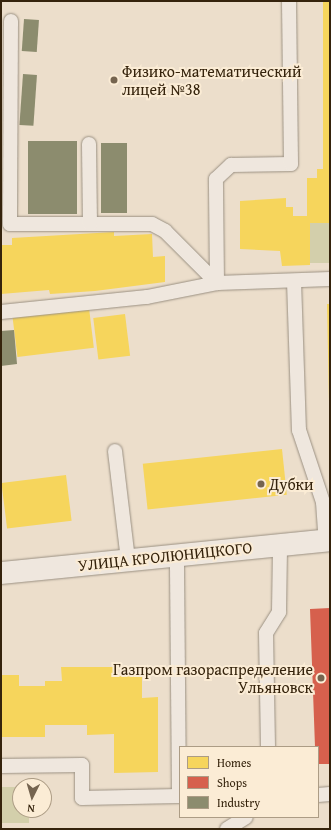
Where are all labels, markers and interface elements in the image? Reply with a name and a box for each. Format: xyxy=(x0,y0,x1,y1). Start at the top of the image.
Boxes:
place label: Физико-математический лицей №38 xyxy=(122,61,302,99)
marker: Физико-математический лицей №38 xyxy=(109,75,119,85)
place label: Дубки xyxy=(269,474,313,494)
marker: Дубки xyxy=(256,479,266,489)
street label: УЛИЦА КРОЛЮНИЦКОГО xyxy=(77,537,253,575)
place label: Газпром газораспределение Ульяновск xyxy=(113,659,313,697)
marker: Газпром газораспределение Ульяновск xyxy=(316,673,326,683)
legend xyxy=(179,746,319,818)
text: Homes xyxy=(217,754,251,771)
text: Shops xyxy=(217,774,247,791)
north arrow xyxy=(12,778,52,818)
text: Industry xyxy=(217,794,260,811)
text: N xyxy=(27,801,35,817)

